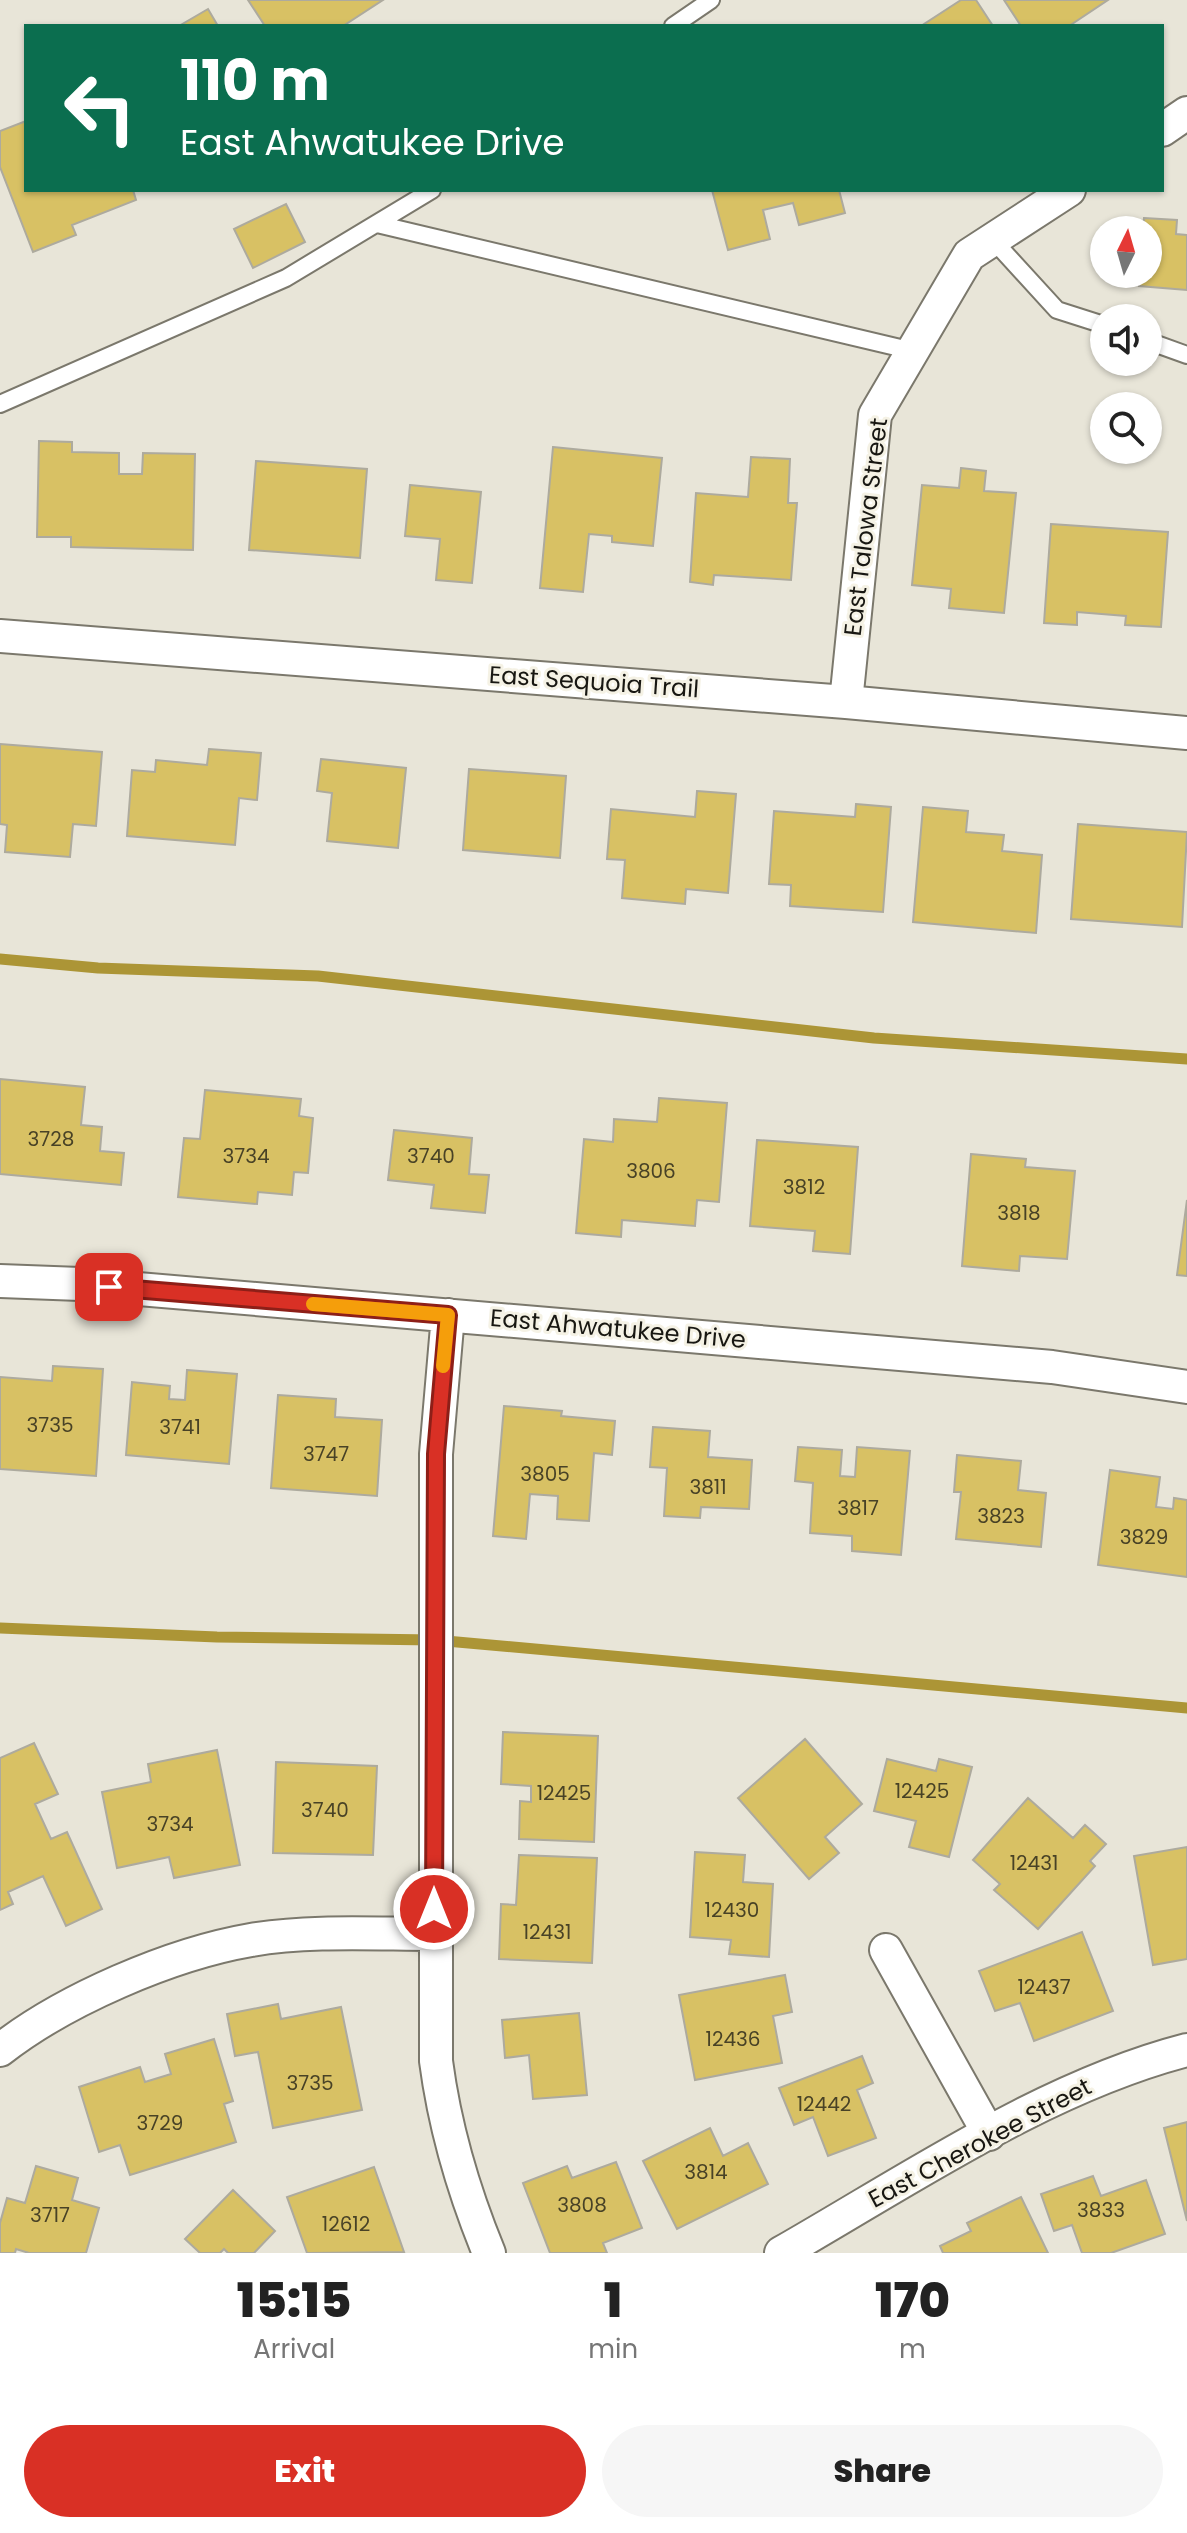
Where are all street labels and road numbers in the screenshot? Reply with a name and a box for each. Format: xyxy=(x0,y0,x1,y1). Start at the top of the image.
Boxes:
street label: East Talowa Street xyxy=(836,416,895,638)
street label: East Sequoia Trail xyxy=(488,658,700,705)
street label: East Ahwatukee Drive xyxy=(489,1301,747,1356)
street label: East Cherokee Street xyxy=(862,2070,1097,2215)

